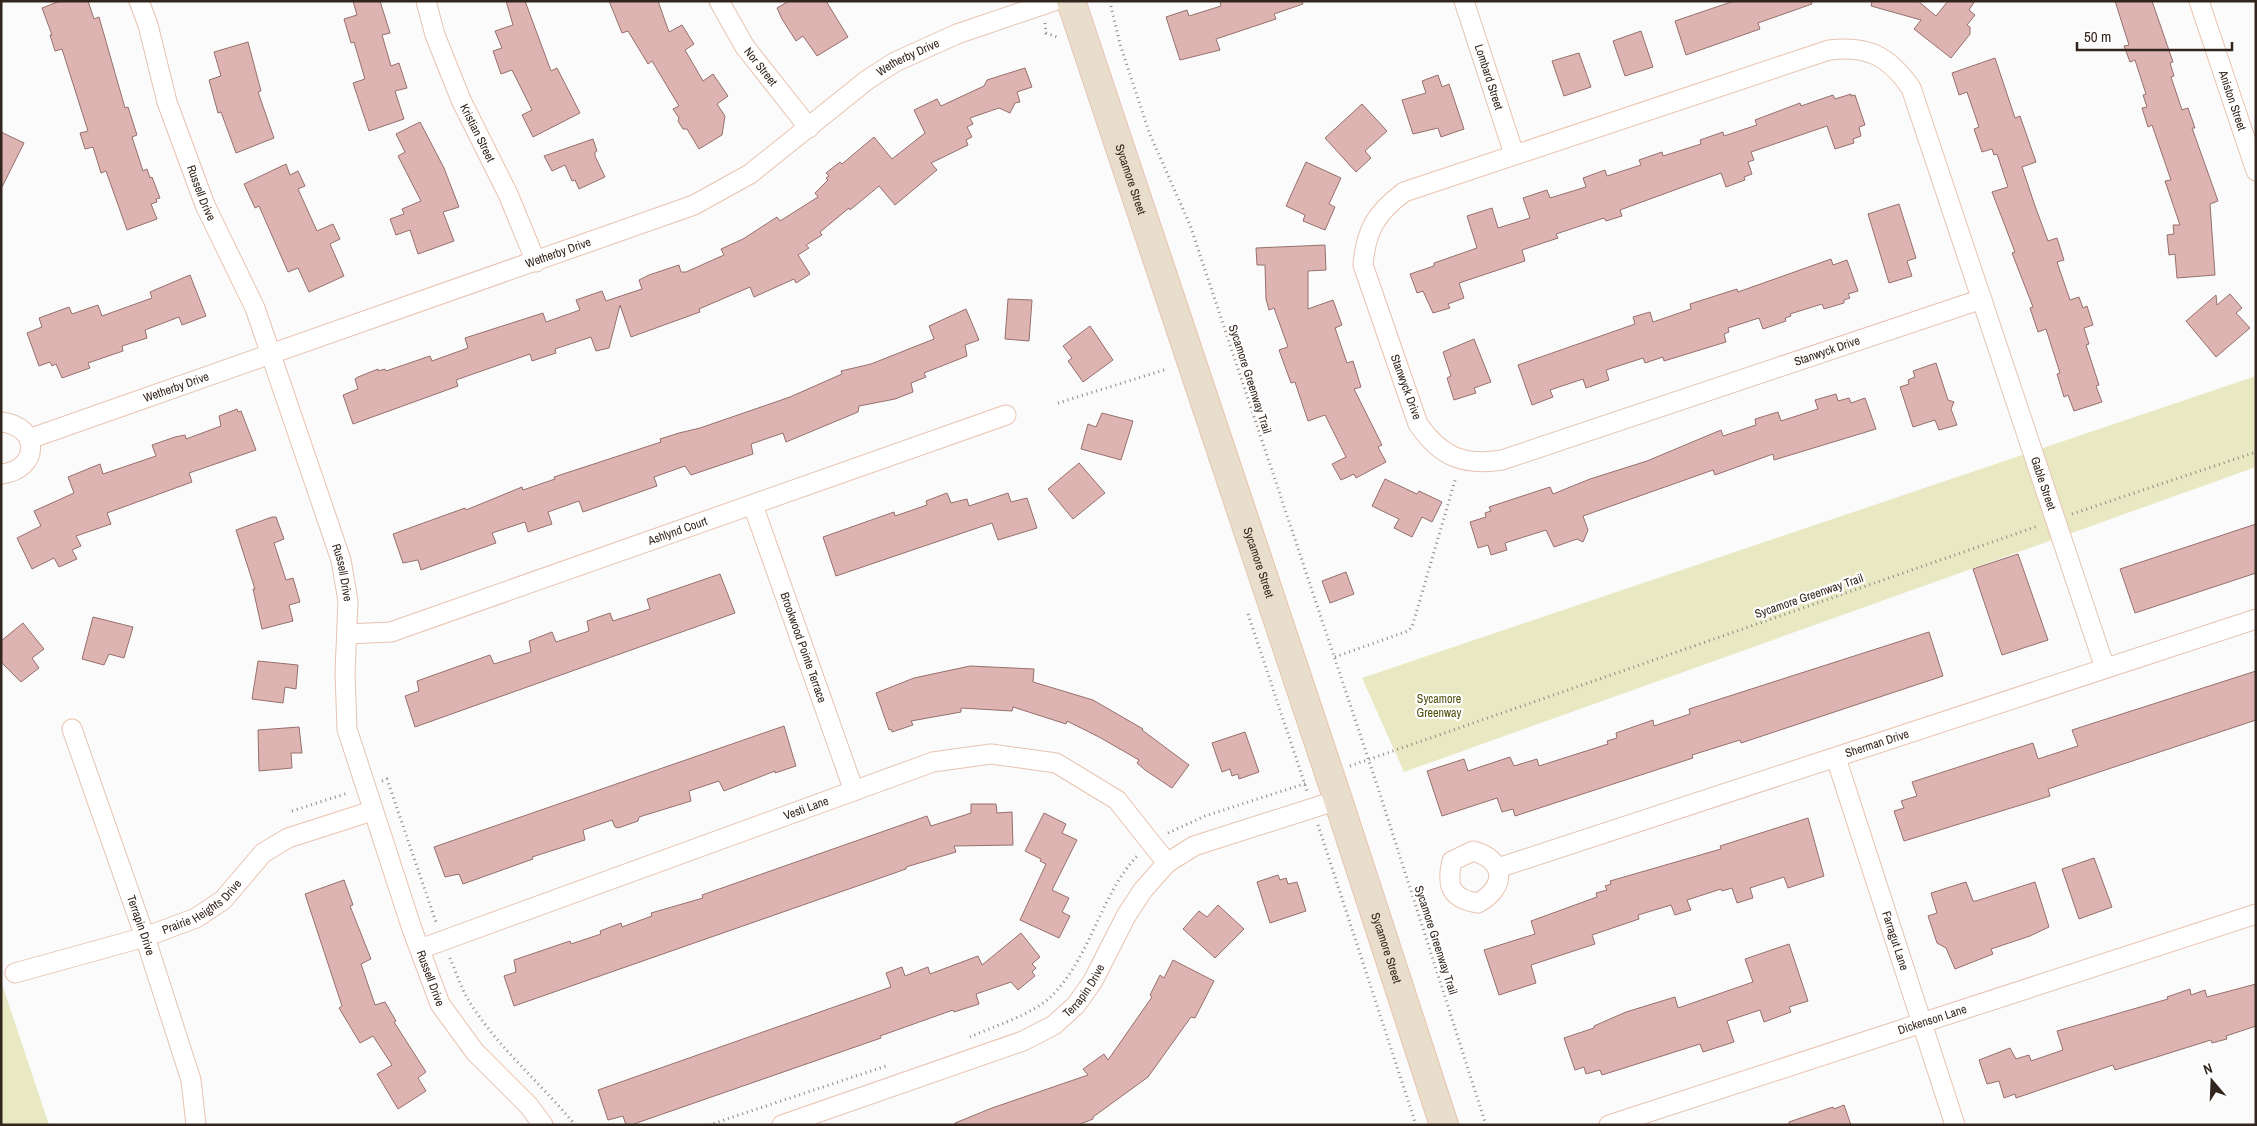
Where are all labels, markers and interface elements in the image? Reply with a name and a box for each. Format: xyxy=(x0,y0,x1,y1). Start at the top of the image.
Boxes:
scale bar xyxy=(2077,20,2232,52)
text: 50 m xyxy=(2084,26,2111,47)
street label: Wetherby Drive xyxy=(873,35,942,80)
street label: Lombard Street xyxy=(1471,42,1507,112)
street label: Nor Street xyxy=(740,44,781,90)
street label: Aniston Street xyxy=(2215,67,2250,133)
street label: Kristian Street xyxy=(456,101,499,165)
street label: Sycamore Street xyxy=(1111,142,1150,217)
street label: Russell Drive xyxy=(183,163,219,223)
street label: Wetherby Drive xyxy=(523,234,593,272)
street label: Sycamore Greenway Trail xyxy=(1225,322,1275,436)
street label: Stanwyck Drive xyxy=(1792,332,1862,370)
street label: Stanwyck Drive xyxy=(1387,352,1425,422)
street label: Wetherby Drive xyxy=(141,368,211,406)
street label: Gable Street xyxy=(2027,455,2060,512)
street label: Ashlynd Court xyxy=(645,513,710,549)
street label: Sycamore Street xyxy=(1239,525,1278,600)
street label: Russell Drive xyxy=(328,542,356,603)
street label: Sycamore Greenway Trail xyxy=(1753,570,1865,622)
street label: Brookwood Pointe Terrace xyxy=(776,590,830,705)
park label: Sycamore Greenway xyxy=(1417,691,1461,721)
street label: Sherman Drive xyxy=(1843,726,1911,761)
street label: Vesti Lane xyxy=(782,793,831,824)
street label: Prairie Heights Drive xyxy=(160,876,245,938)
street label: Sycamore Greenway Trail xyxy=(1411,883,1461,997)
street label: Terrapin Drive xyxy=(123,893,158,957)
street label: Farragut Lane xyxy=(1878,909,1912,972)
street label: Sycamore Street xyxy=(1367,911,1405,986)
street label: Russell Drive xyxy=(413,948,448,1008)
street label: Terrapin Drive xyxy=(1059,961,1108,1021)
street label: Dickenson Lane xyxy=(1896,1001,1969,1038)
north arrow xyxy=(2187,1056,2237,1106)
text: N xyxy=(2201,1059,2215,1079)

